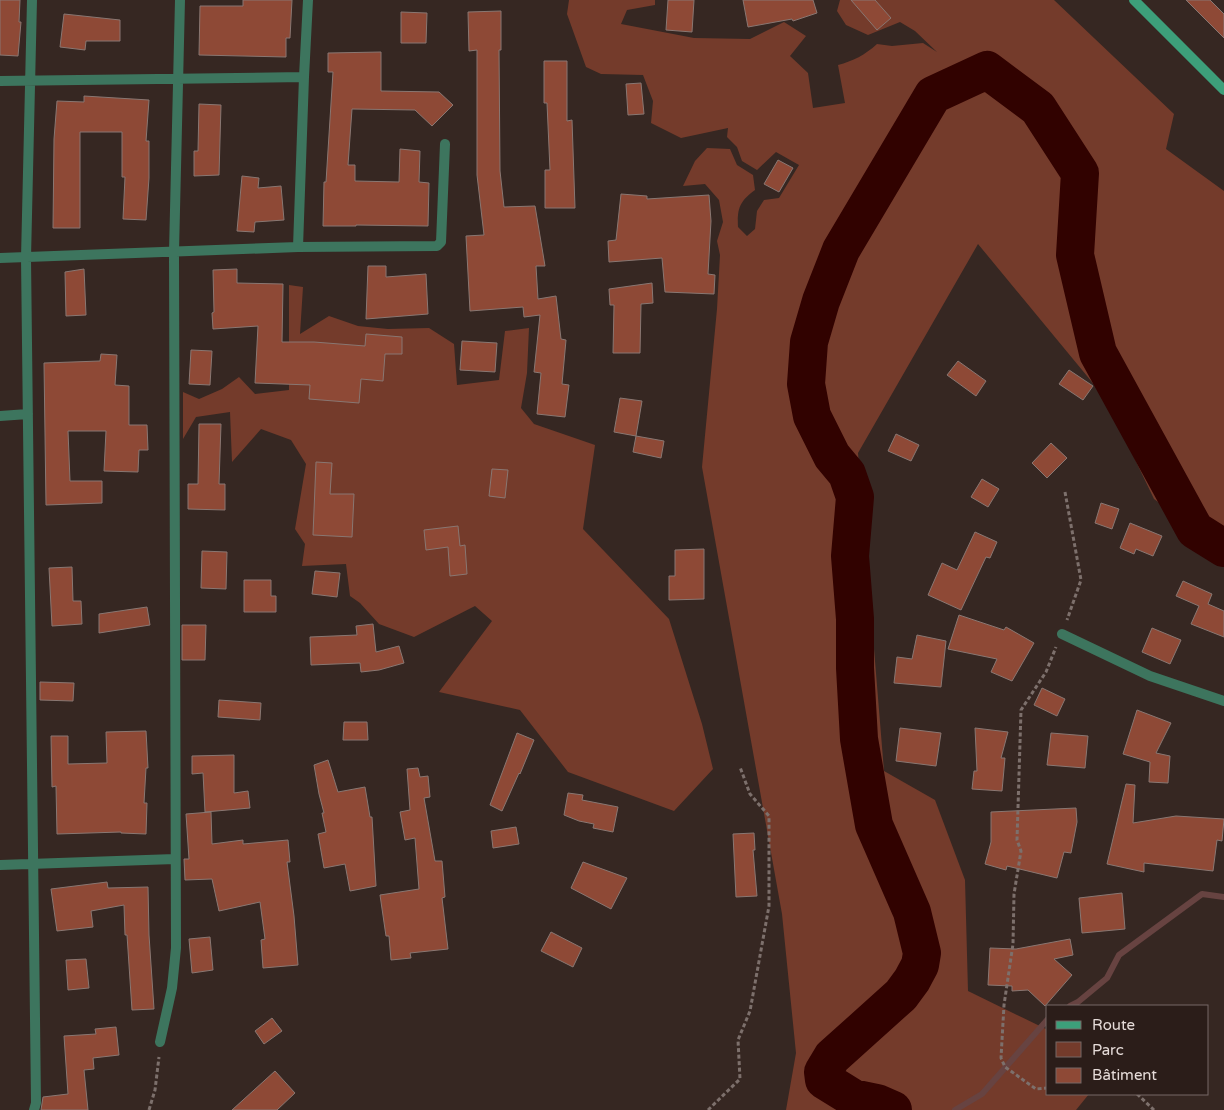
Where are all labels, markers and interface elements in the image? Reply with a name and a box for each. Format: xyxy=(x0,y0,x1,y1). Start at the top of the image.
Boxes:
legend xyxy=(1046,1005,1209,1095)
text: Route xyxy=(1092,1016,1135,1034)
text: Parc xyxy=(1092,1041,1124,1059)
text: Bâtiment xyxy=(1092,1066,1157,1084)

